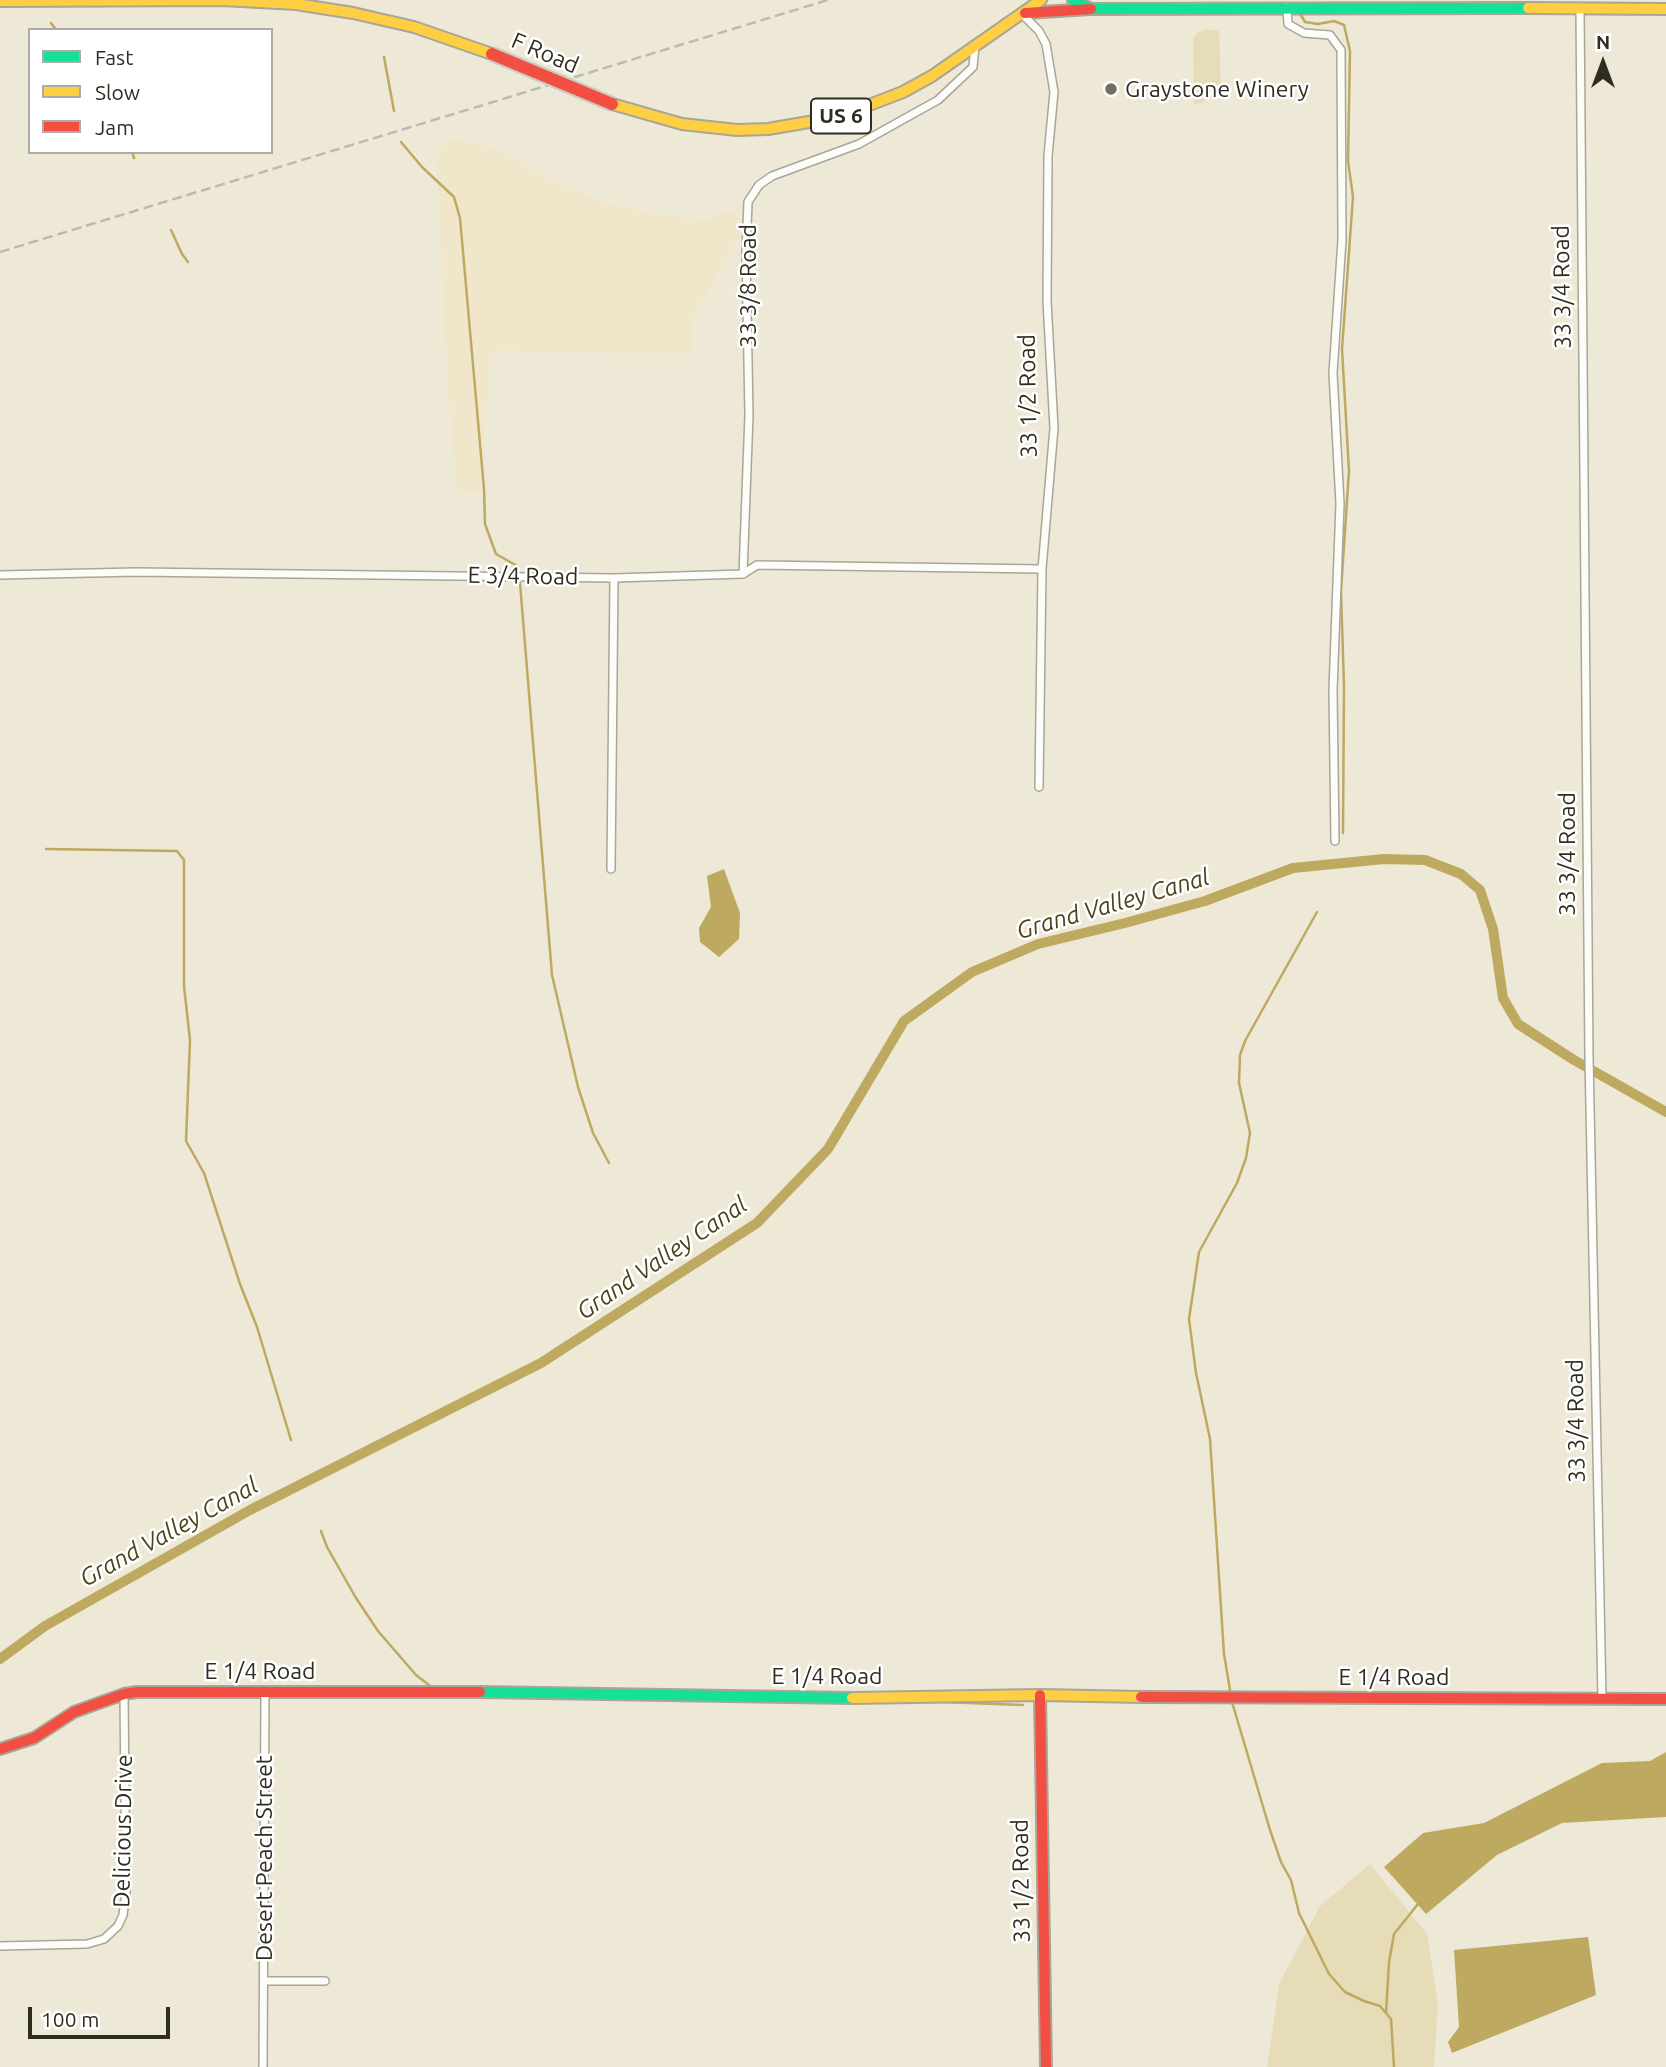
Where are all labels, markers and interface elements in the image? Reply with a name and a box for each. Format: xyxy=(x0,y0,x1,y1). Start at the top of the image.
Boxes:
street label: F Road xyxy=(507,27,583,79)
legend xyxy=(28,28,273,154)
north arrow xyxy=(1568,28,1638,98)
text: N xyxy=(1596,31,1610,53)
text: Fast xyxy=(95,45,133,69)
place label: Graystone Winery xyxy=(1125,75,1309,103)
text: Slow xyxy=(95,80,140,104)
marker: Graystone Winery xyxy=(1103,81,1119,97)
road number: US 6 xyxy=(811,99,871,134)
text: Jam xyxy=(95,115,134,139)
street label: 33 3/8 Road xyxy=(734,224,762,348)
street label: 33 3/4 Road xyxy=(1547,225,1577,349)
street label: 33 1/2 Road xyxy=(1013,334,1043,458)
street label: E 3/4 Road xyxy=(467,561,579,591)
street label: 33 3/4 Road xyxy=(1553,792,1581,916)
water label: Grand Valley Canal xyxy=(1013,863,1213,945)
water label: Grand Valley Canal xyxy=(571,1190,753,1326)
street label: 33 3/4 Road xyxy=(1561,1359,1591,1483)
water label: Grand Valley Canal xyxy=(75,1471,263,1593)
street label: E 1/4 Road xyxy=(205,1657,315,1685)
street label: E 1/4 Road xyxy=(772,1662,882,1690)
street label: E 1/4 Road xyxy=(1339,1663,1449,1691)
street label: Delicious Drive xyxy=(108,1754,138,1908)
street label: Desert Peach Street xyxy=(250,1755,278,1961)
street label: 33 1/2 Road xyxy=(1006,1819,1036,1943)
scale bar xyxy=(32,1994,173,2038)
text: 100 m xyxy=(41,2007,99,2031)

